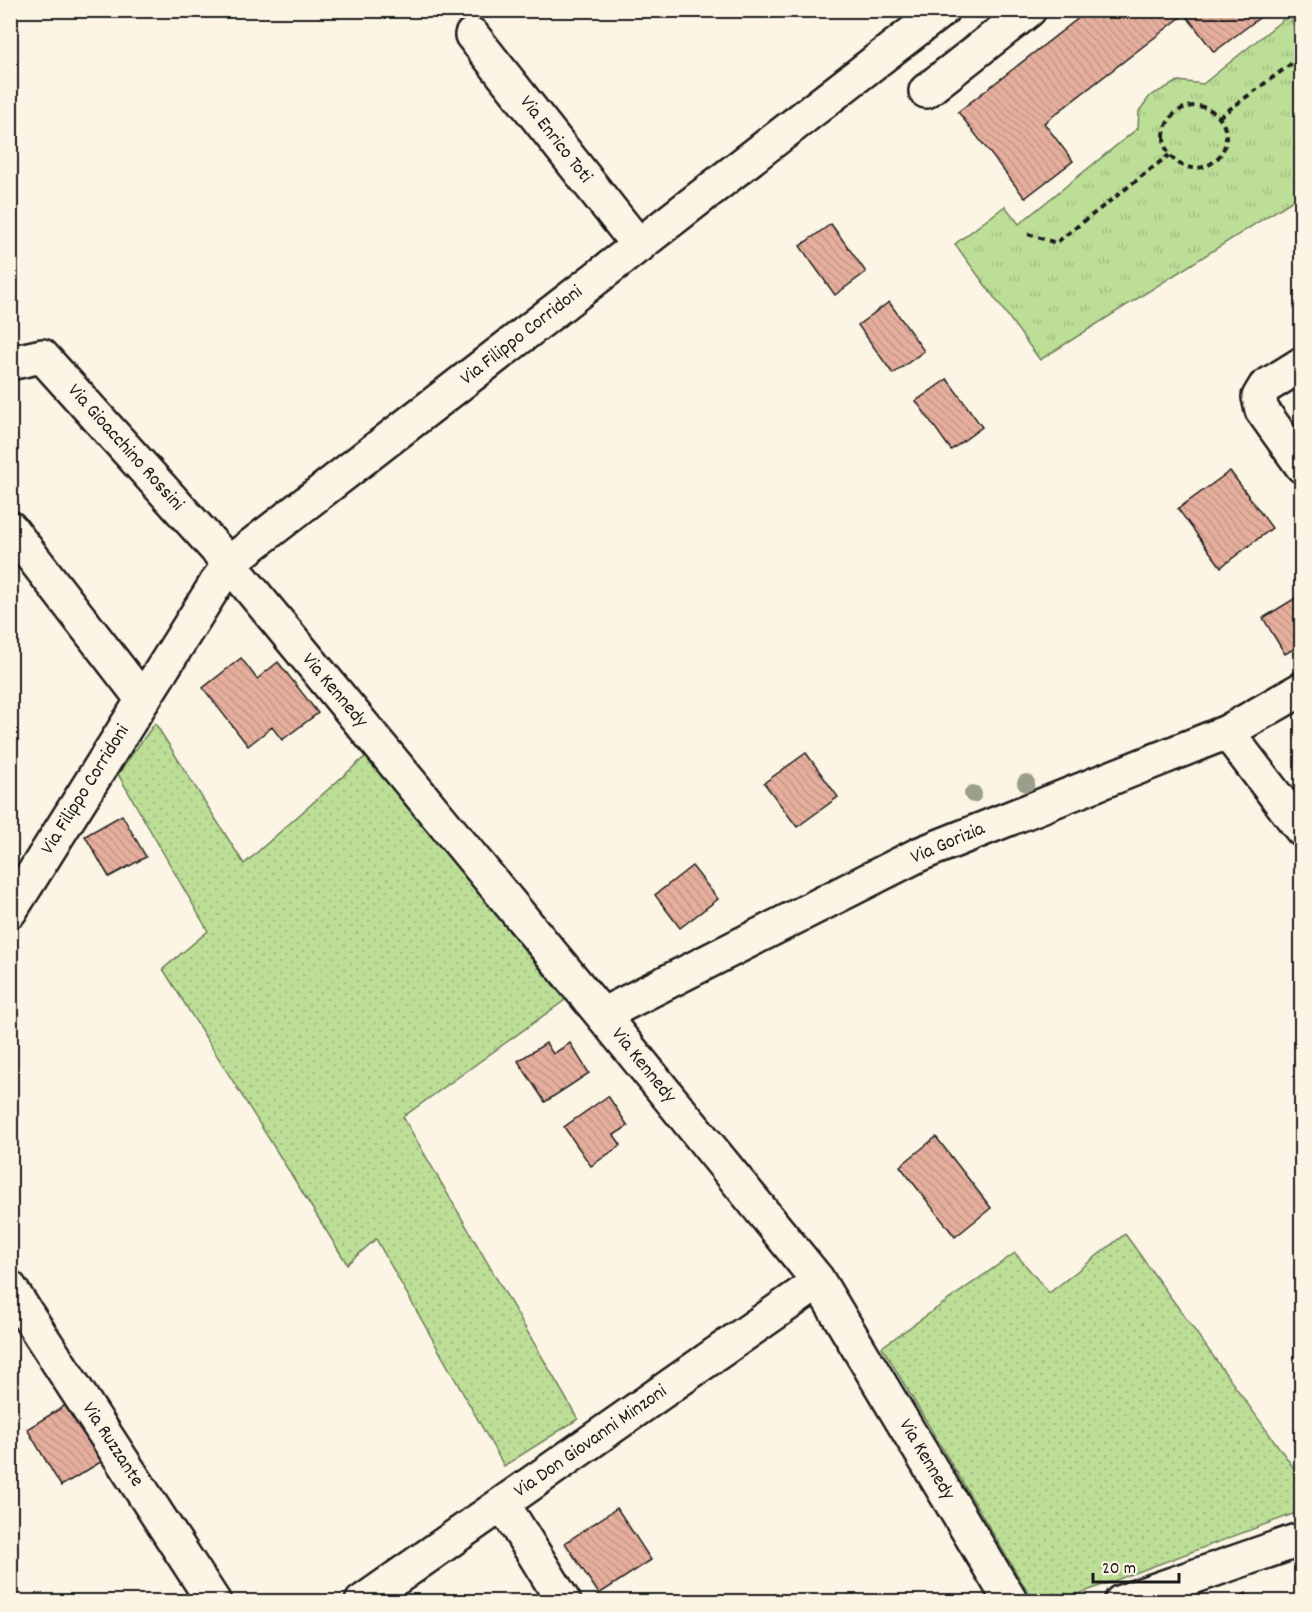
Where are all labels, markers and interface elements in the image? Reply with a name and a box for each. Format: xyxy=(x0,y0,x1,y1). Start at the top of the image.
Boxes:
street label: Via Enrico Toti xyxy=(512,90,598,190)
street label: Via Filippo Corridoni xyxy=(455,279,589,393)
street label: Via Gioacchino Rossini xyxy=(60,378,190,518)
street label: Via Kennedy xyxy=(294,648,374,735)
street label: Via Filippo Corridoni xyxy=(35,719,137,860)
street label: Via Gorizia xyxy=(907,816,990,872)
street label: Via Kennedy xyxy=(604,1022,683,1110)
street label: Via Don Giovanni Minzoni xyxy=(509,1378,674,1505)
street label: Via Ruzzante xyxy=(74,1397,150,1493)
street label: Via Kennedy xyxy=(891,1414,962,1507)
scale bar xyxy=(1093,1546,1178,1584)
text: 20 m xyxy=(1102,1557,1136,1582)

